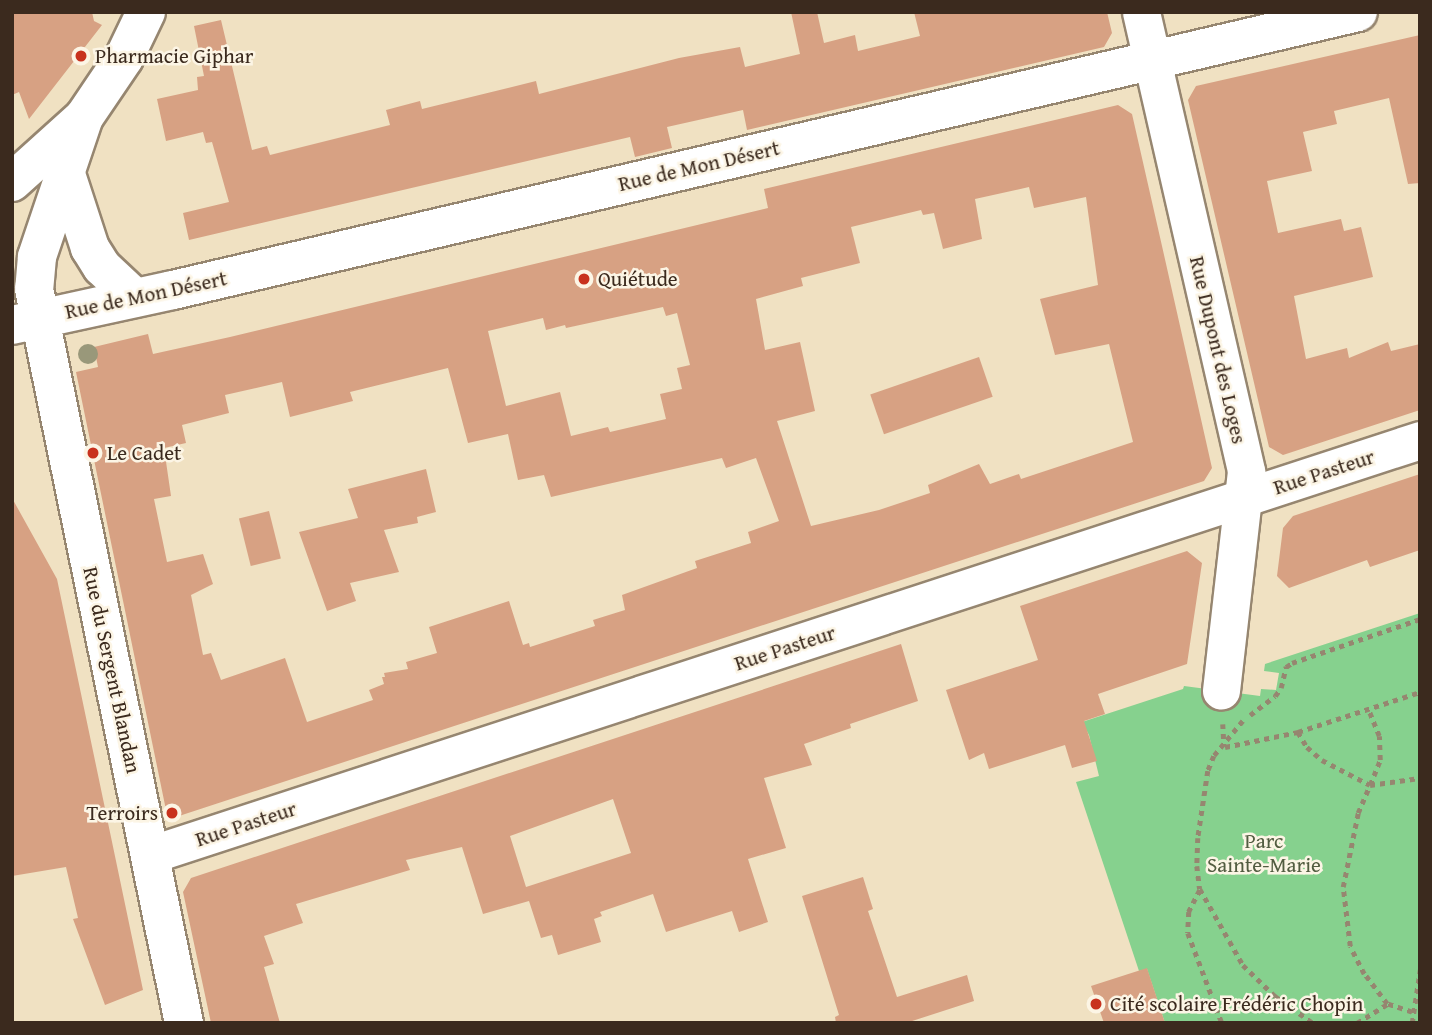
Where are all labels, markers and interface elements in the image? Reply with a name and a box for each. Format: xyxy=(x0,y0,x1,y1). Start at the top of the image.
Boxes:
place label: Pharmacie Giphar xyxy=(95,43,253,69)
marker: Pharmacie Giphar xyxy=(73,48,89,64)
street label: Rue de Mon Désert xyxy=(616,135,782,197)
street label: Rue Dupont des Loges xyxy=(1184,254,1252,446)
street label: Rue de Mon Désert xyxy=(63,266,229,324)
place label: Quiétude xyxy=(598,266,678,292)
marker: Quiétude xyxy=(576,271,592,287)
place label: Le Cadet xyxy=(107,440,182,466)
street label: Rue Pasteur xyxy=(1270,444,1378,500)
marker: Le Cadet xyxy=(85,445,101,461)
street label: Rue du Sergent Blandan xyxy=(78,564,146,776)
street label: Rue Pasteur xyxy=(731,620,839,676)
street label: Rue Pasteur xyxy=(192,796,300,852)
place label: Terroirs xyxy=(87,800,158,826)
marker: Terroirs xyxy=(164,805,180,821)
park label: Parc Sainte-Marie xyxy=(1207,828,1321,878)
place label: Cité scolaire Frédéric Chopin xyxy=(1110,991,1363,1017)
marker: Cité scolaire Frédéric Chopin xyxy=(1088,996,1104,1012)

